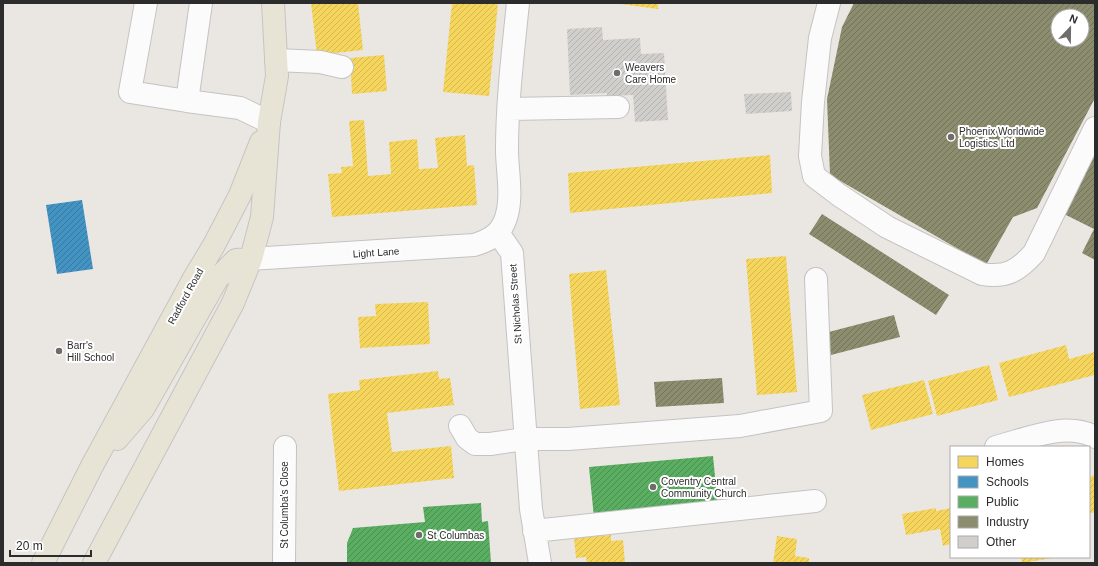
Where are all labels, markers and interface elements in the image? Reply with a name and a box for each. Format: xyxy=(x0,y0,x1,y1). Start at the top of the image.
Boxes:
north arrow xyxy=(1050,8,1090,48)
text: N xyxy=(1068,12,1080,26)
place label: Weavers Care Home xyxy=(625,62,677,85)
marker: Weavers Care Home xyxy=(612,68,622,78)
place label: Phoenix Worldwide Logistics Ltd xyxy=(959,126,1045,149)
marker: Phoenix Worldwide Logistics Ltd xyxy=(946,132,956,142)
street label: Light Lane xyxy=(352,245,400,260)
street label: St Nicholas Street xyxy=(507,263,524,344)
street label: Radford Road xyxy=(166,266,205,326)
place label: Barr's Hill School xyxy=(67,340,114,363)
marker: Barr's Hill School xyxy=(54,346,64,356)
legend xyxy=(950,446,1090,558)
text: Homes xyxy=(986,455,1024,469)
street label: St Columba's Close xyxy=(279,461,290,549)
text: Schools xyxy=(986,475,1029,489)
place label: Coventry Central Community Church xyxy=(661,476,747,499)
marker: Coventry Central Community Church xyxy=(648,482,658,492)
text: Public xyxy=(986,495,1019,509)
text: Industry xyxy=(986,515,1029,529)
marker: St Columbas xyxy=(414,530,424,540)
place label: St Columbas xyxy=(427,530,484,541)
scale bar xyxy=(10,532,91,558)
text: Other xyxy=(986,535,1016,549)
text: 20 m xyxy=(16,539,43,553)

